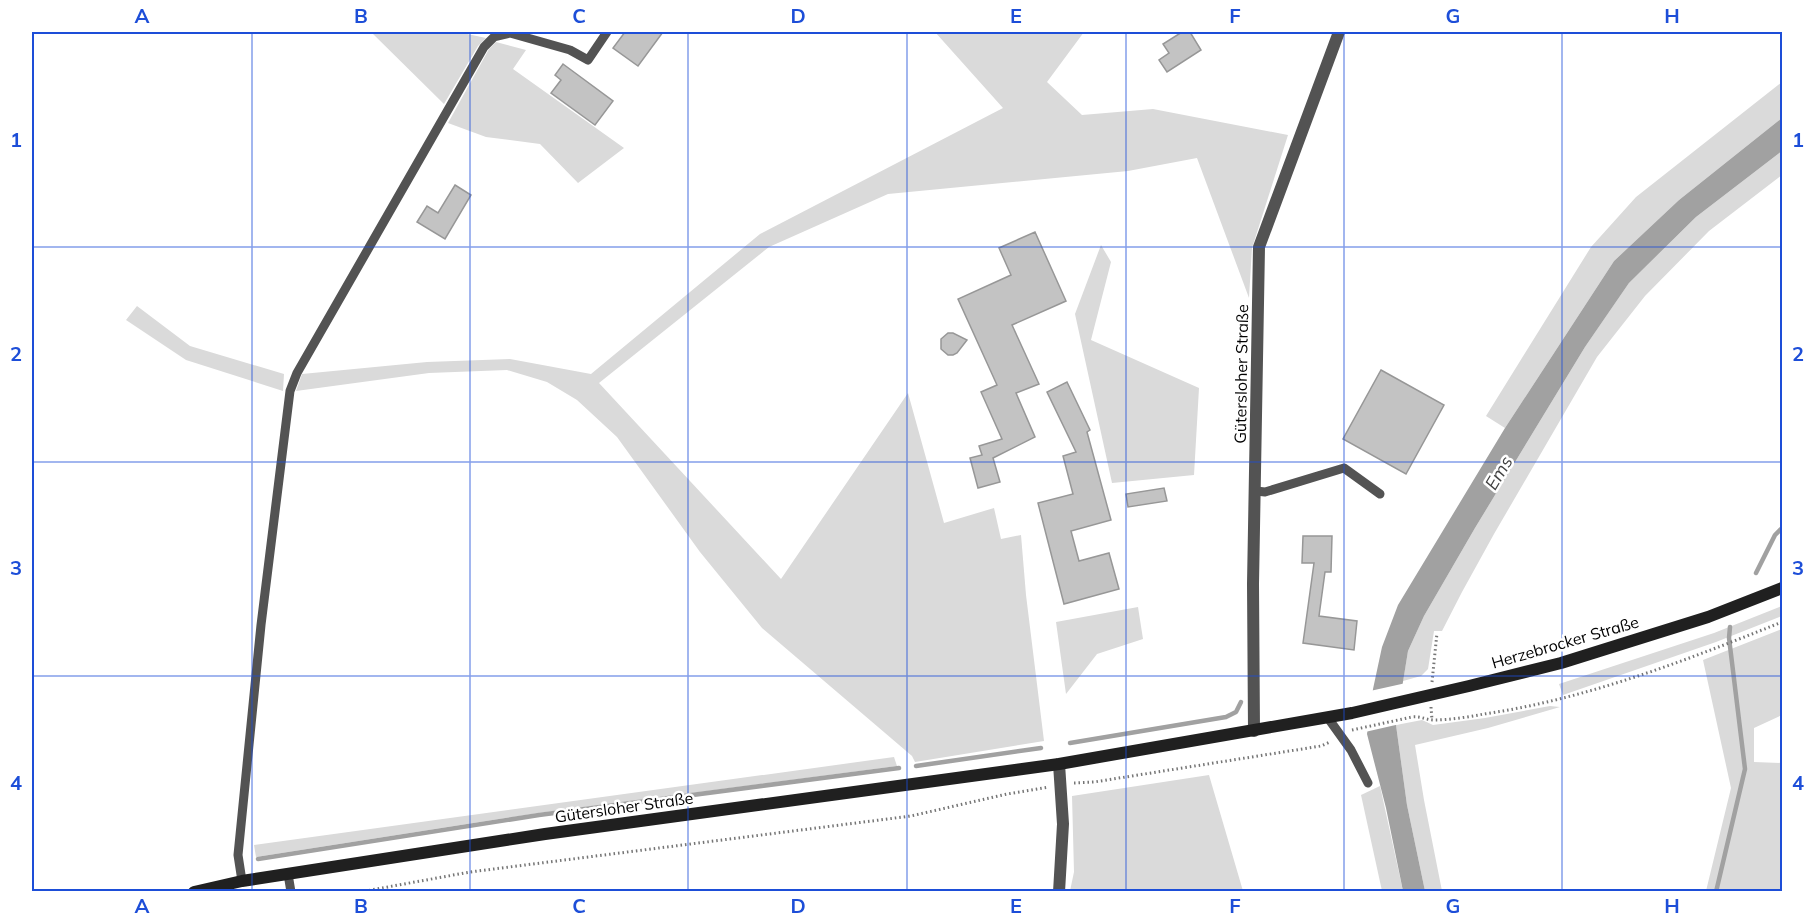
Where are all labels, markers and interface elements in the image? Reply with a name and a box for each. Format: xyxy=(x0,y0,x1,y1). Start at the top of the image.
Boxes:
text: A xyxy=(135,3,150,28)
text: B xyxy=(354,3,368,28)
text: C xyxy=(572,3,586,28)
text: D xyxy=(790,3,806,28)
text: E xyxy=(1010,3,1022,28)
text: F xyxy=(1229,3,1241,28)
text: G xyxy=(1446,3,1460,28)
text: H xyxy=(1664,3,1680,28)
text: 1 xyxy=(10,127,22,152)
text: 1 xyxy=(1792,127,1804,152)
street label: Gütersloher Straße xyxy=(1230,304,1252,444)
text: 2 xyxy=(10,341,22,366)
text: 2 xyxy=(1792,341,1804,366)
water label: Ems xyxy=(1480,452,1518,494)
text: 3 xyxy=(10,555,22,580)
text: 3 xyxy=(1792,555,1804,580)
street label: Herzebrocker Straße xyxy=(1489,611,1641,673)
text: 4 xyxy=(10,770,22,795)
text: 4 xyxy=(1792,770,1804,795)
street label: Gütersloher Straße xyxy=(554,787,694,827)
text: A xyxy=(135,893,150,918)
text: B xyxy=(354,893,368,918)
text: C xyxy=(572,893,586,918)
text: D xyxy=(790,893,806,918)
text: E xyxy=(1010,893,1022,918)
text: F xyxy=(1229,893,1241,918)
text: G xyxy=(1446,893,1460,918)
text: H xyxy=(1664,893,1680,918)

